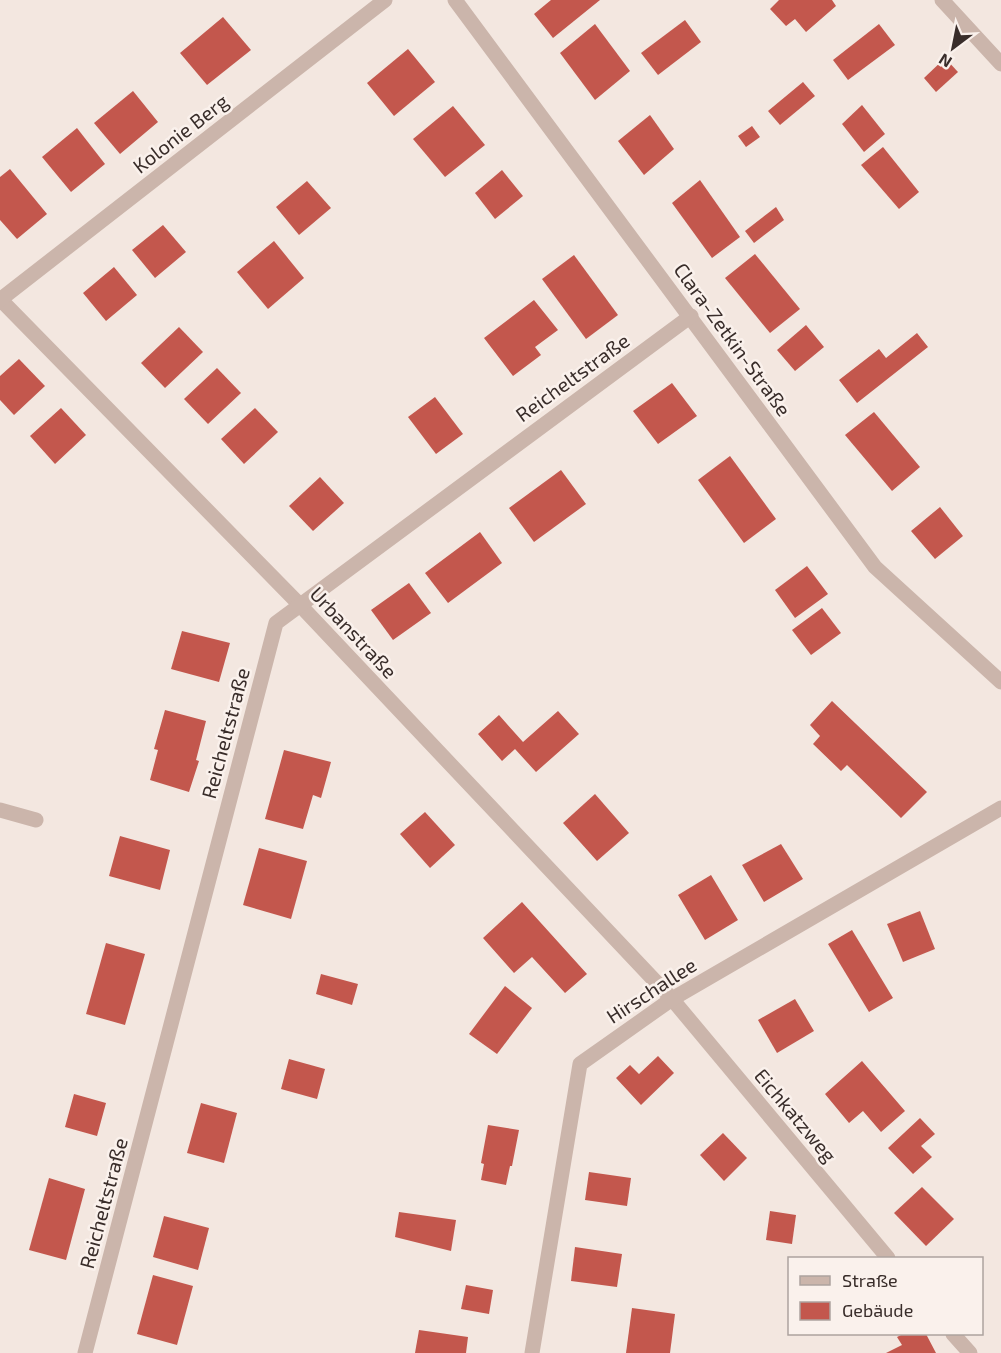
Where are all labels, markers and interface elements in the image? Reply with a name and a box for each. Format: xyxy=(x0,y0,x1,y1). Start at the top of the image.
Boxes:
north arrow xyxy=(923,18,983,78)
text: N xyxy=(935,50,955,72)
street label: Kolonie Berg xyxy=(128,88,232,178)
street label: Clara-Zetkin-Straße xyxy=(669,258,797,420)
street label: Reicheltstraße xyxy=(511,328,633,426)
street label: Urbanstraße xyxy=(306,581,402,683)
street label: Reicheltstraße xyxy=(196,665,254,801)
street label: Hirschallee xyxy=(602,952,700,1028)
street label: Eichkatzweg xyxy=(750,1063,842,1167)
street label: Reicheltstraße xyxy=(74,1135,132,1271)
legend xyxy=(788,1257,983,1335)
text: Straße xyxy=(842,1269,898,1291)
text: Gebäude xyxy=(842,1299,913,1321)

